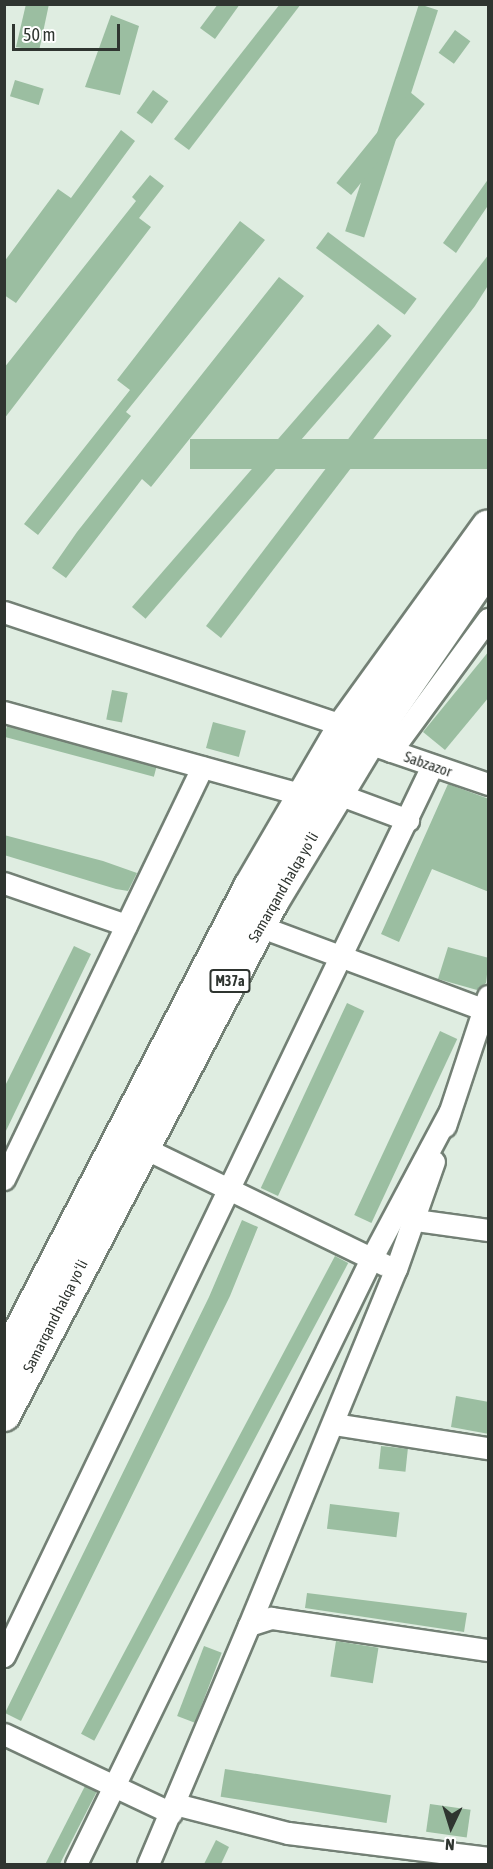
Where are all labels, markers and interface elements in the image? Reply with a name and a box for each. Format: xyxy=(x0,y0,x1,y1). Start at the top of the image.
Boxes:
scale bar xyxy=(15,12,123,50)
text: 50 m xyxy=(23,24,55,45)
street label: Sabzazor xyxy=(402,747,454,781)
street label: Samarqand halqa yoʻli xyxy=(244,829,322,945)
road number: M37a xyxy=(209,970,251,992)
street label: Samarqand halqa yoʻli xyxy=(19,1257,91,1375)
north arrow xyxy=(421,1797,481,1857)
text: N xyxy=(444,1836,455,1854)

